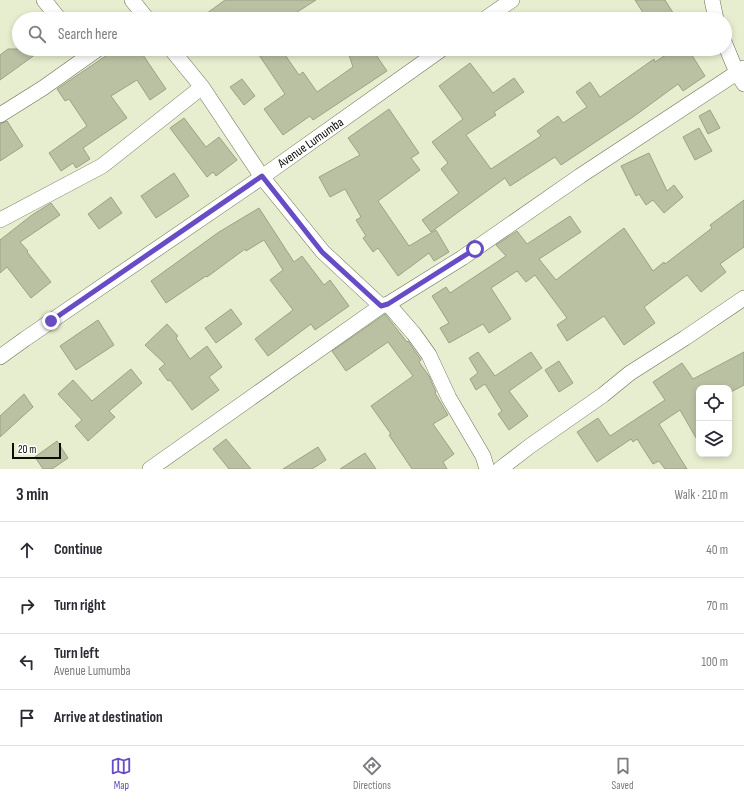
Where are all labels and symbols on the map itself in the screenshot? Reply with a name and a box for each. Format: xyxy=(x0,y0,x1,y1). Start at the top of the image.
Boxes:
street label: Avenue Lumumba xyxy=(274,114,347,172)
route start xyxy=(466,240,484,258)
route end xyxy=(42,312,60,330)
scale bar xyxy=(12,441,61,460)

